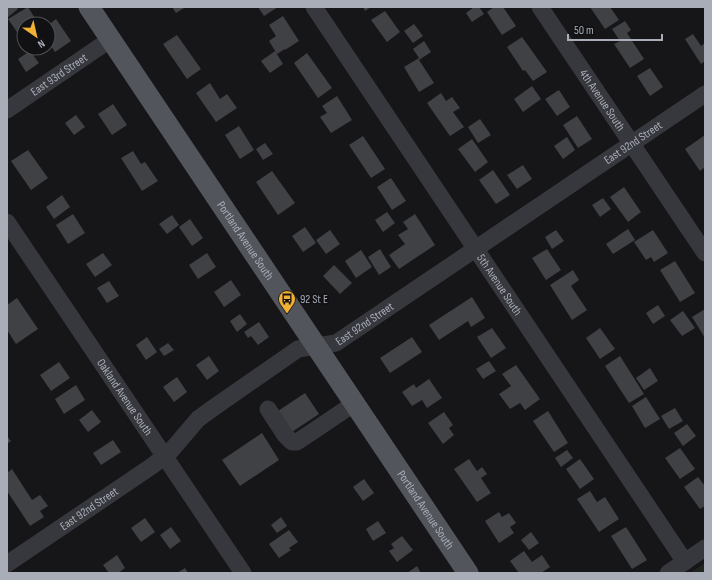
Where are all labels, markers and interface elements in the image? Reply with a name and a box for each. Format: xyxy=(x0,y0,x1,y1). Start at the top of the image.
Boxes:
north arrow xyxy=(16,16,56,56)
scale bar xyxy=(568,16,662,42)
text: 50 m xyxy=(574,23,594,38)
text: N xyxy=(35,37,47,51)
street label: East 93rd Street xyxy=(28,50,91,99)
street label: 4th Avenue South xyxy=(576,67,628,134)
street label: East 92nd Street xyxy=(601,118,666,168)
street label: Portland Avenue South xyxy=(213,199,277,283)
street label: 5th Avenue South xyxy=(473,251,525,319)
bus stop icon: 92 St E xyxy=(277,289,297,314)
place label: 92 St E xyxy=(300,292,328,307)
street label: East 92nd Street xyxy=(333,299,397,349)
street label: Oakland Avenue South xyxy=(93,356,155,439)
street label: Portland Avenue South xyxy=(394,468,457,552)
street label: East 92nd Street xyxy=(57,484,122,534)

